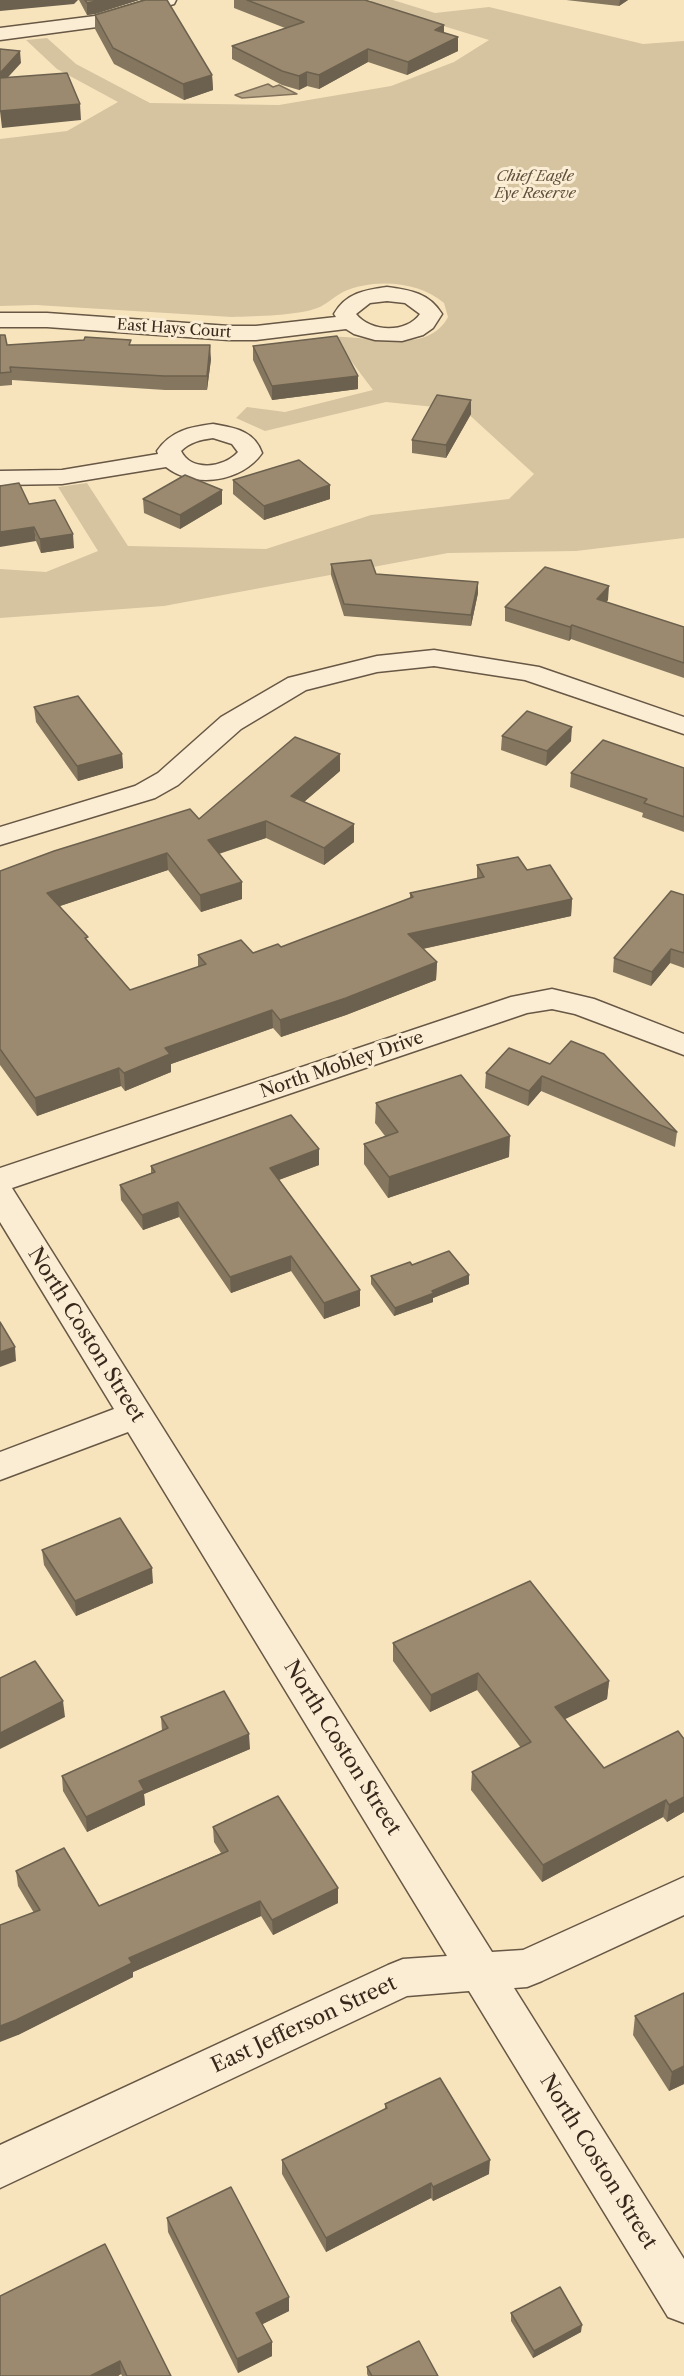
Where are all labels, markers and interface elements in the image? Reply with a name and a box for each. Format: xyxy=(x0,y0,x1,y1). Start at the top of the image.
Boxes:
park label: Chief Eagle Eye Reserve xyxy=(494,168,576,203)
street label: East Hays Court xyxy=(116,316,232,342)
street label: North Mobley Drive xyxy=(257,1027,427,1103)
street label: North Coston Street xyxy=(22,1243,150,1427)
street label: North Coston Street xyxy=(278,1656,406,1840)
street label: East Jefferson Street xyxy=(207,1971,401,2079)
street label: North Coston Street xyxy=(534,2070,662,2254)

